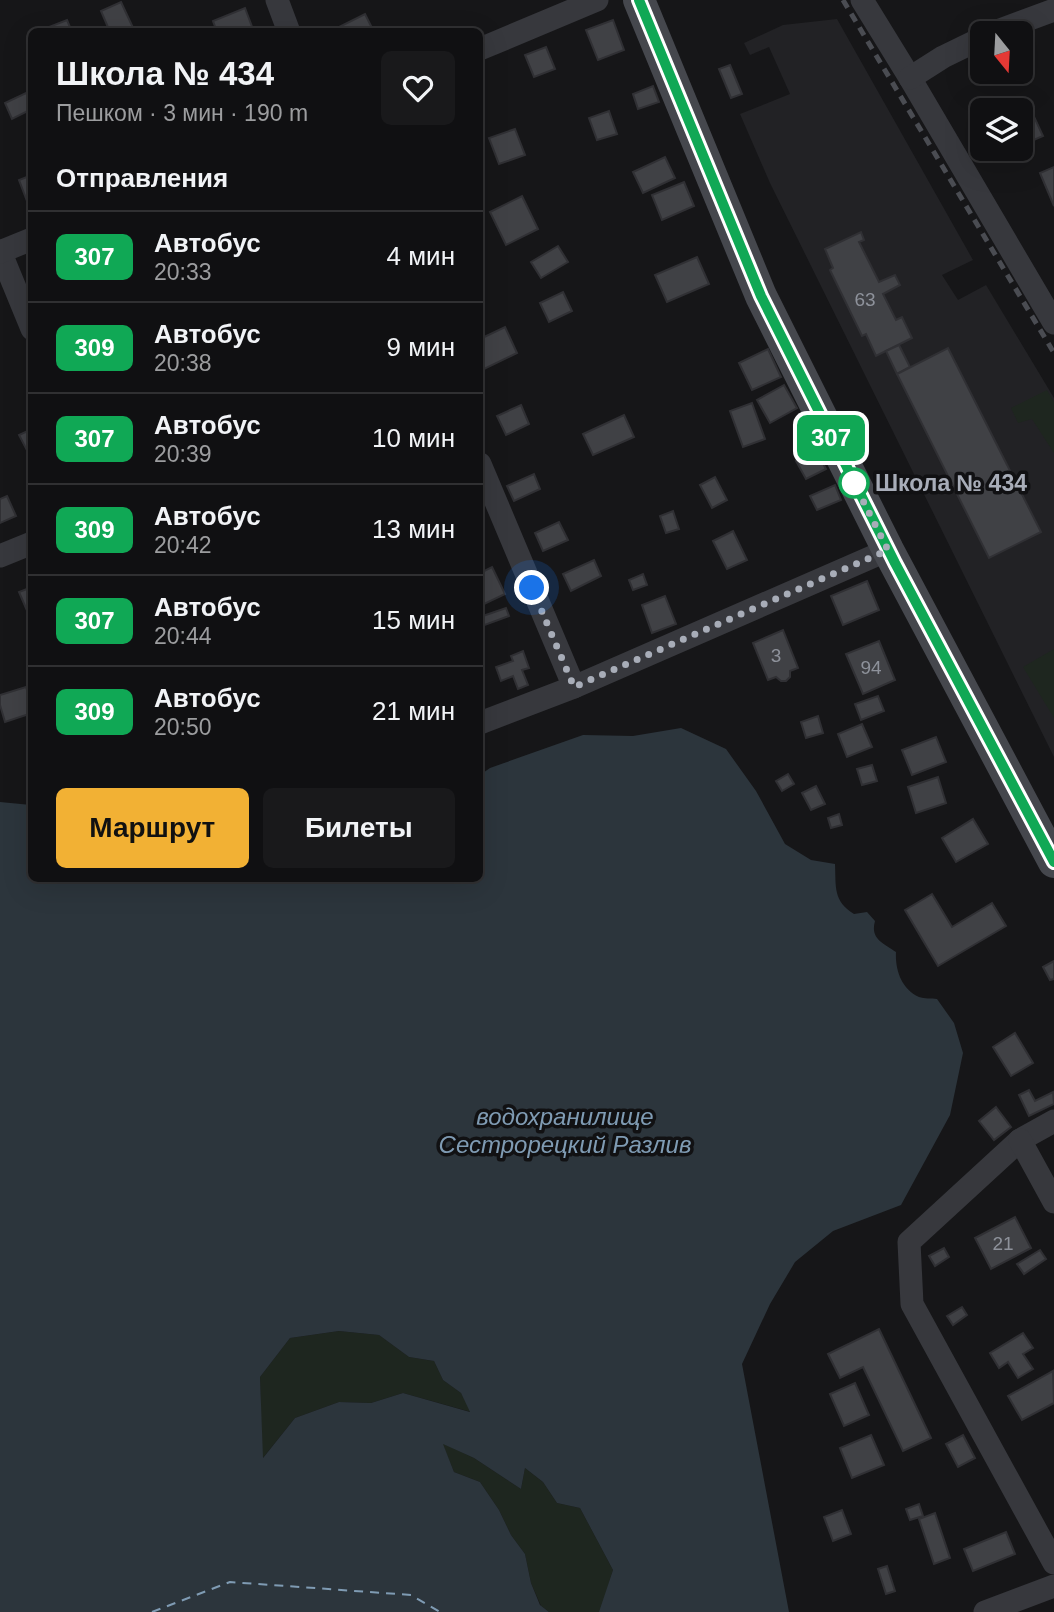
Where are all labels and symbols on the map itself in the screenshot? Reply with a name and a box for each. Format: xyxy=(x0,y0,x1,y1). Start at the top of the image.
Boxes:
north arrow xyxy=(970,21,1032,84)
house number: 63 xyxy=(854,289,876,310)
line badge: 307 xyxy=(791,415,871,461)
marker: Школа № 434 xyxy=(839,468,869,498)
place label: Школа № 434 xyxy=(875,470,1027,496)
your location xyxy=(514,570,549,605)
house number: 3 xyxy=(771,645,781,666)
house number: 94 xyxy=(860,657,882,678)
water label: водохранилище Сестрорецкий Разлив xyxy=(439,1103,691,1158)
house number: 21 xyxy=(992,1233,1014,1254)

